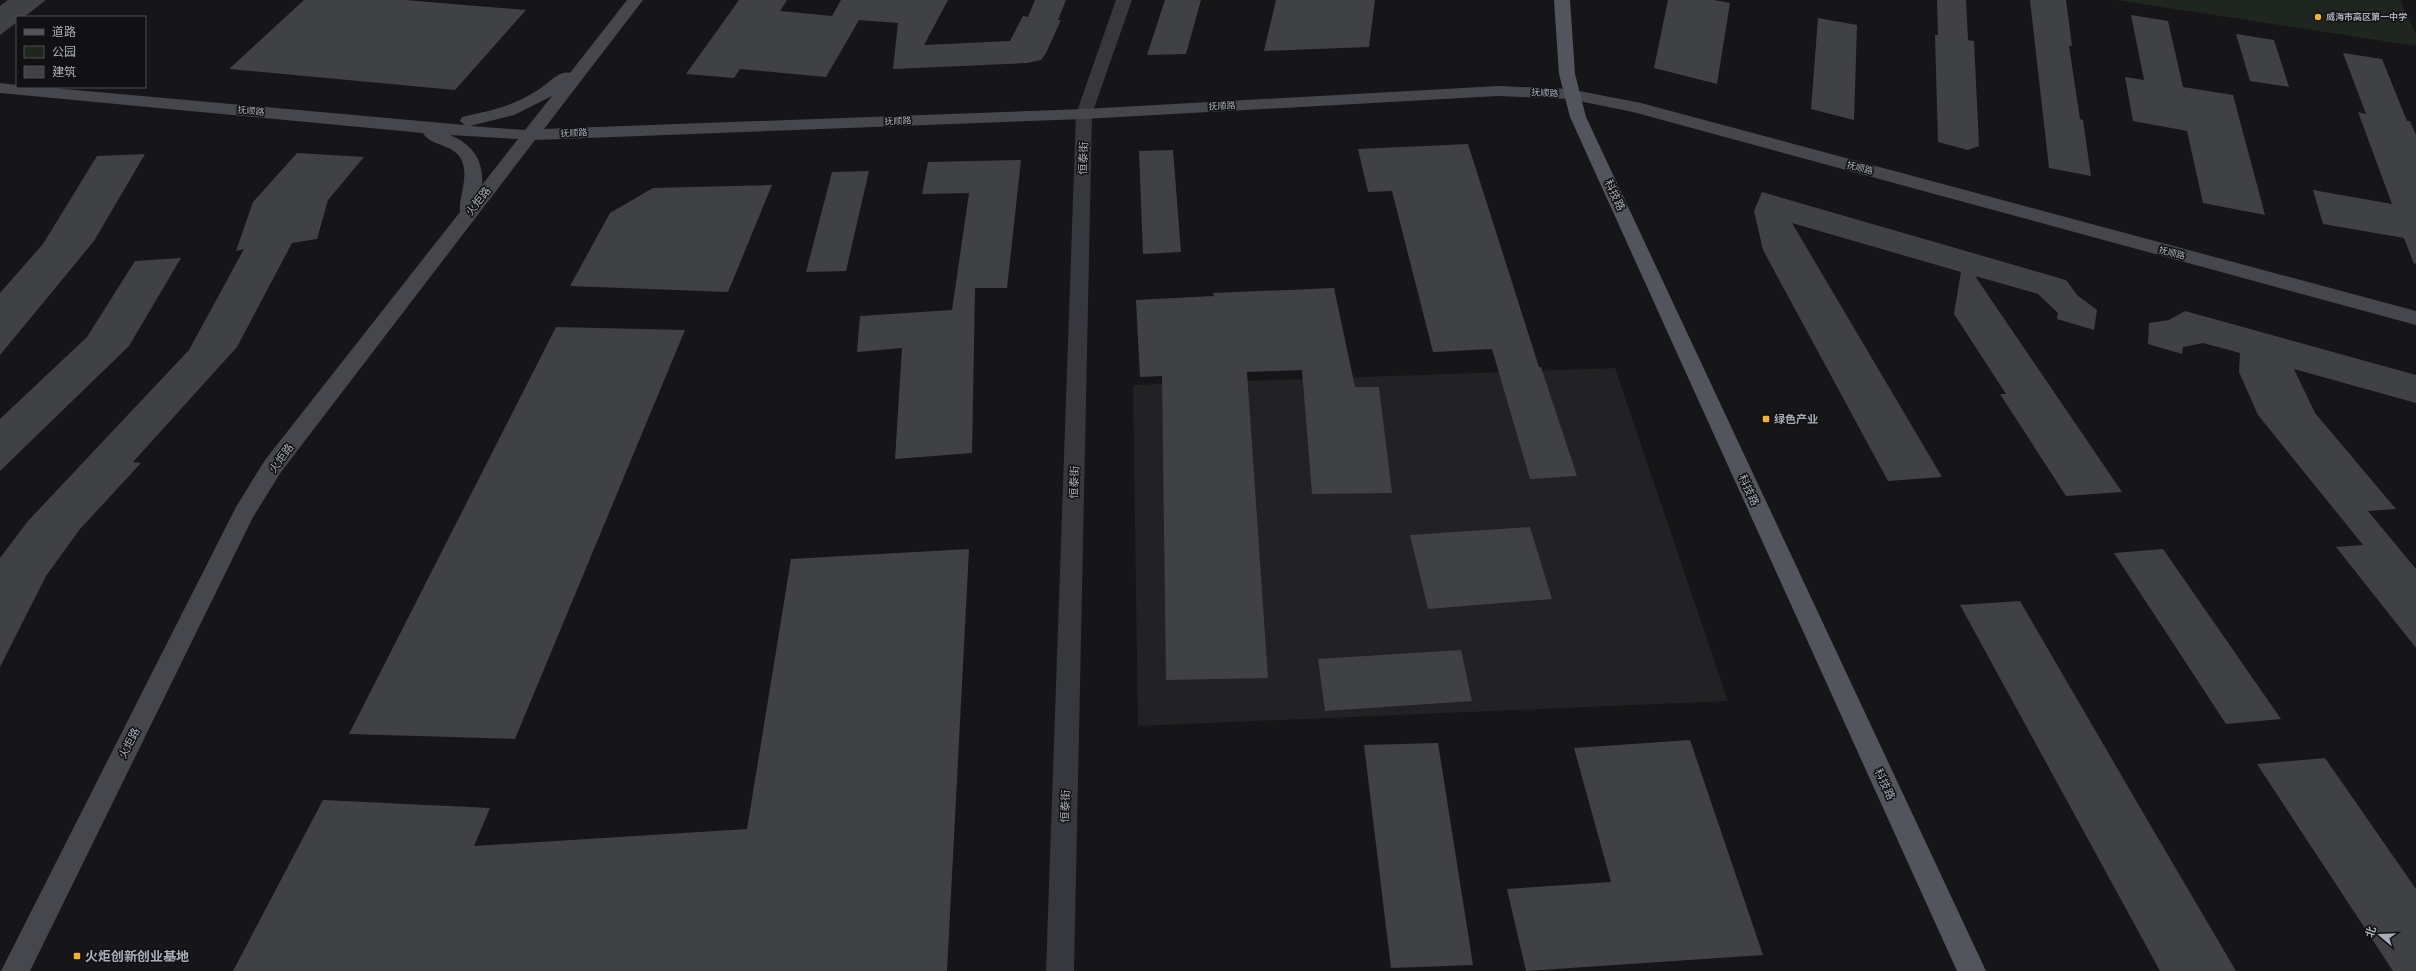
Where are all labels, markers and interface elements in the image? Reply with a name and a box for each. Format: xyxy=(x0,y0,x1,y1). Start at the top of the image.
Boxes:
place label: 威海市高区第一中学 xyxy=(2326,11,2407,22)
marker: 威海市高区第一中学 xyxy=(2313,12,2323,22)
legend xyxy=(16,16,146,88)
text: 道路 xyxy=(52,25,76,39)
text: 公园 xyxy=(52,45,76,59)
text: 建筑 xyxy=(52,65,76,79)
street label: 抚顺路 xyxy=(1531,87,1559,99)
street label: 抚顺路 xyxy=(1208,100,1236,112)
street label: 抚顺路 xyxy=(237,105,265,117)
street label: 抚顺路 xyxy=(884,116,912,126)
street label: 抚顺路 xyxy=(560,128,588,138)
street label: 恒泰街 xyxy=(1076,141,1090,175)
street label: 抚顺路 xyxy=(1846,160,1874,176)
street label: 科技路 xyxy=(1603,178,1627,212)
street label: 火炬路 xyxy=(463,184,493,218)
street label: 抚顺路 xyxy=(2158,245,2186,261)
place label: 绿色产业 xyxy=(1774,413,1818,425)
marker: 绿色产业 xyxy=(1761,414,1771,424)
street label: 火炬路 xyxy=(266,441,296,475)
street label: 恒泰街 xyxy=(1067,465,1081,499)
street label: 科技路 xyxy=(1737,473,1761,507)
street label: 火炬路 xyxy=(116,726,142,760)
street label: 科技路 xyxy=(1873,767,1897,801)
street label: 恒泰街 xyxy=(1058,789,1072,823)
north arrow xyxy=(2360,915,2400,955)
text: 北 xyxy=(2363,925,2378,939)
place label: 火炬创新创业基地 xyxy=(85,949,189,964)
marker: 火炬创新创业基地 xyxy=(72,951,82,961)

